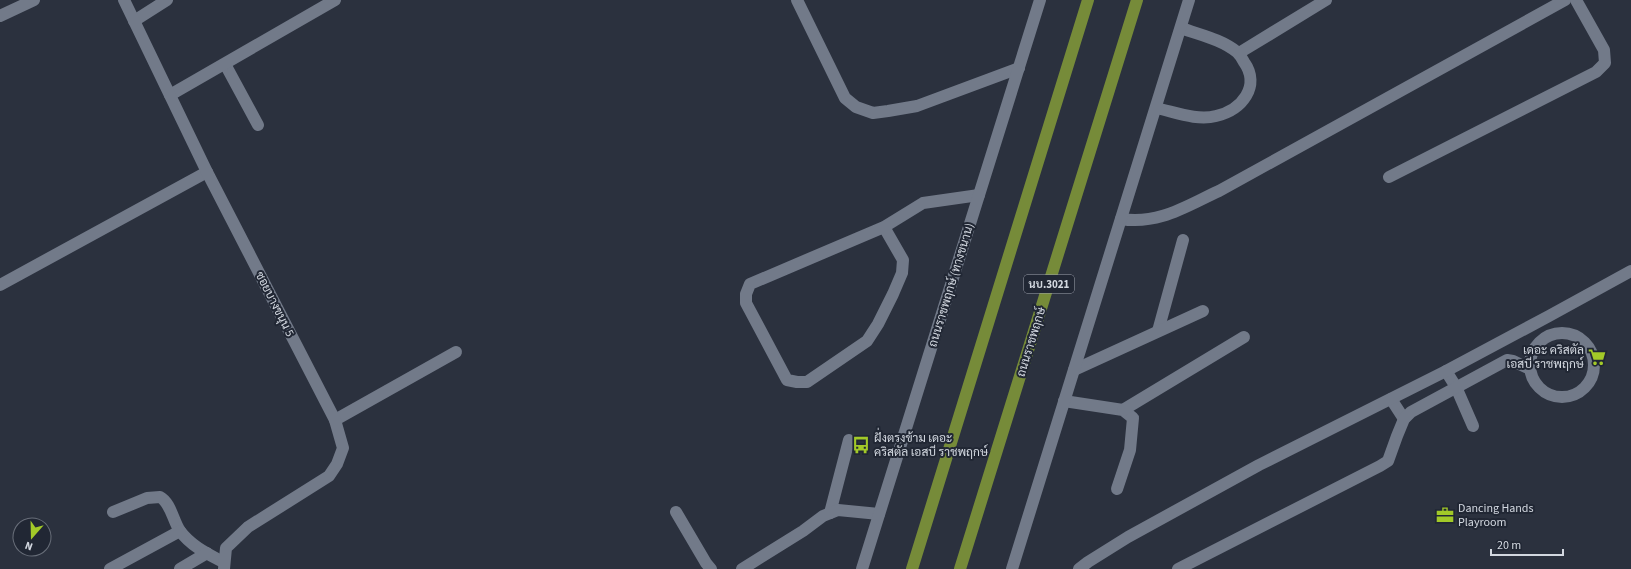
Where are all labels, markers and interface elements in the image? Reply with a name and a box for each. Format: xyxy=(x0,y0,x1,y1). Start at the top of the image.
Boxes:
street label: ถนนราชพฤกษ์ (ทางขนาน) xyxy=(925,221,978,349)
street label: ซอยบางขนุน 5 xyxy=(251,269,298,340)
road number: นบ.3021 xyxy=(1024,275,1074,293)
street label: ถนนราชพฤกษ์ xyxy=(1013,304,1050,379)
place label: เดอะ คริสตัล เอสบี ราชพฤกษ์ xyxy=(1507,342,1585,373)
supermarket icon: เดอะ คริสตัล เอสบี ราชพฤกษ์ xyxy=(1587,347,1607,367)
place label: ฝั่งตรงข้าม เดอะ คริสตัล เอสบี ราชพฤกษ์ xyxy=(874,427,989,461)
bus stop icon: ฝั่งตรงข้าม เดอะ คริสตัล เอสบี ราชพฤกษ์ xyxy=(851,435,871,455)
place label: Dancing Hands Playroom xyxy=(1458,500,1534,531)
office icon: Dancing Hands Playroom xyxy=(1435,505,1455,525)
north arrow xyxy=(12,517,52,557)
scale bar xyxy=(1491,531,1563,557)
text: 20 m xyxy=(1497,537,1521,554)
text: N xyxy=(23,538,35,554)

